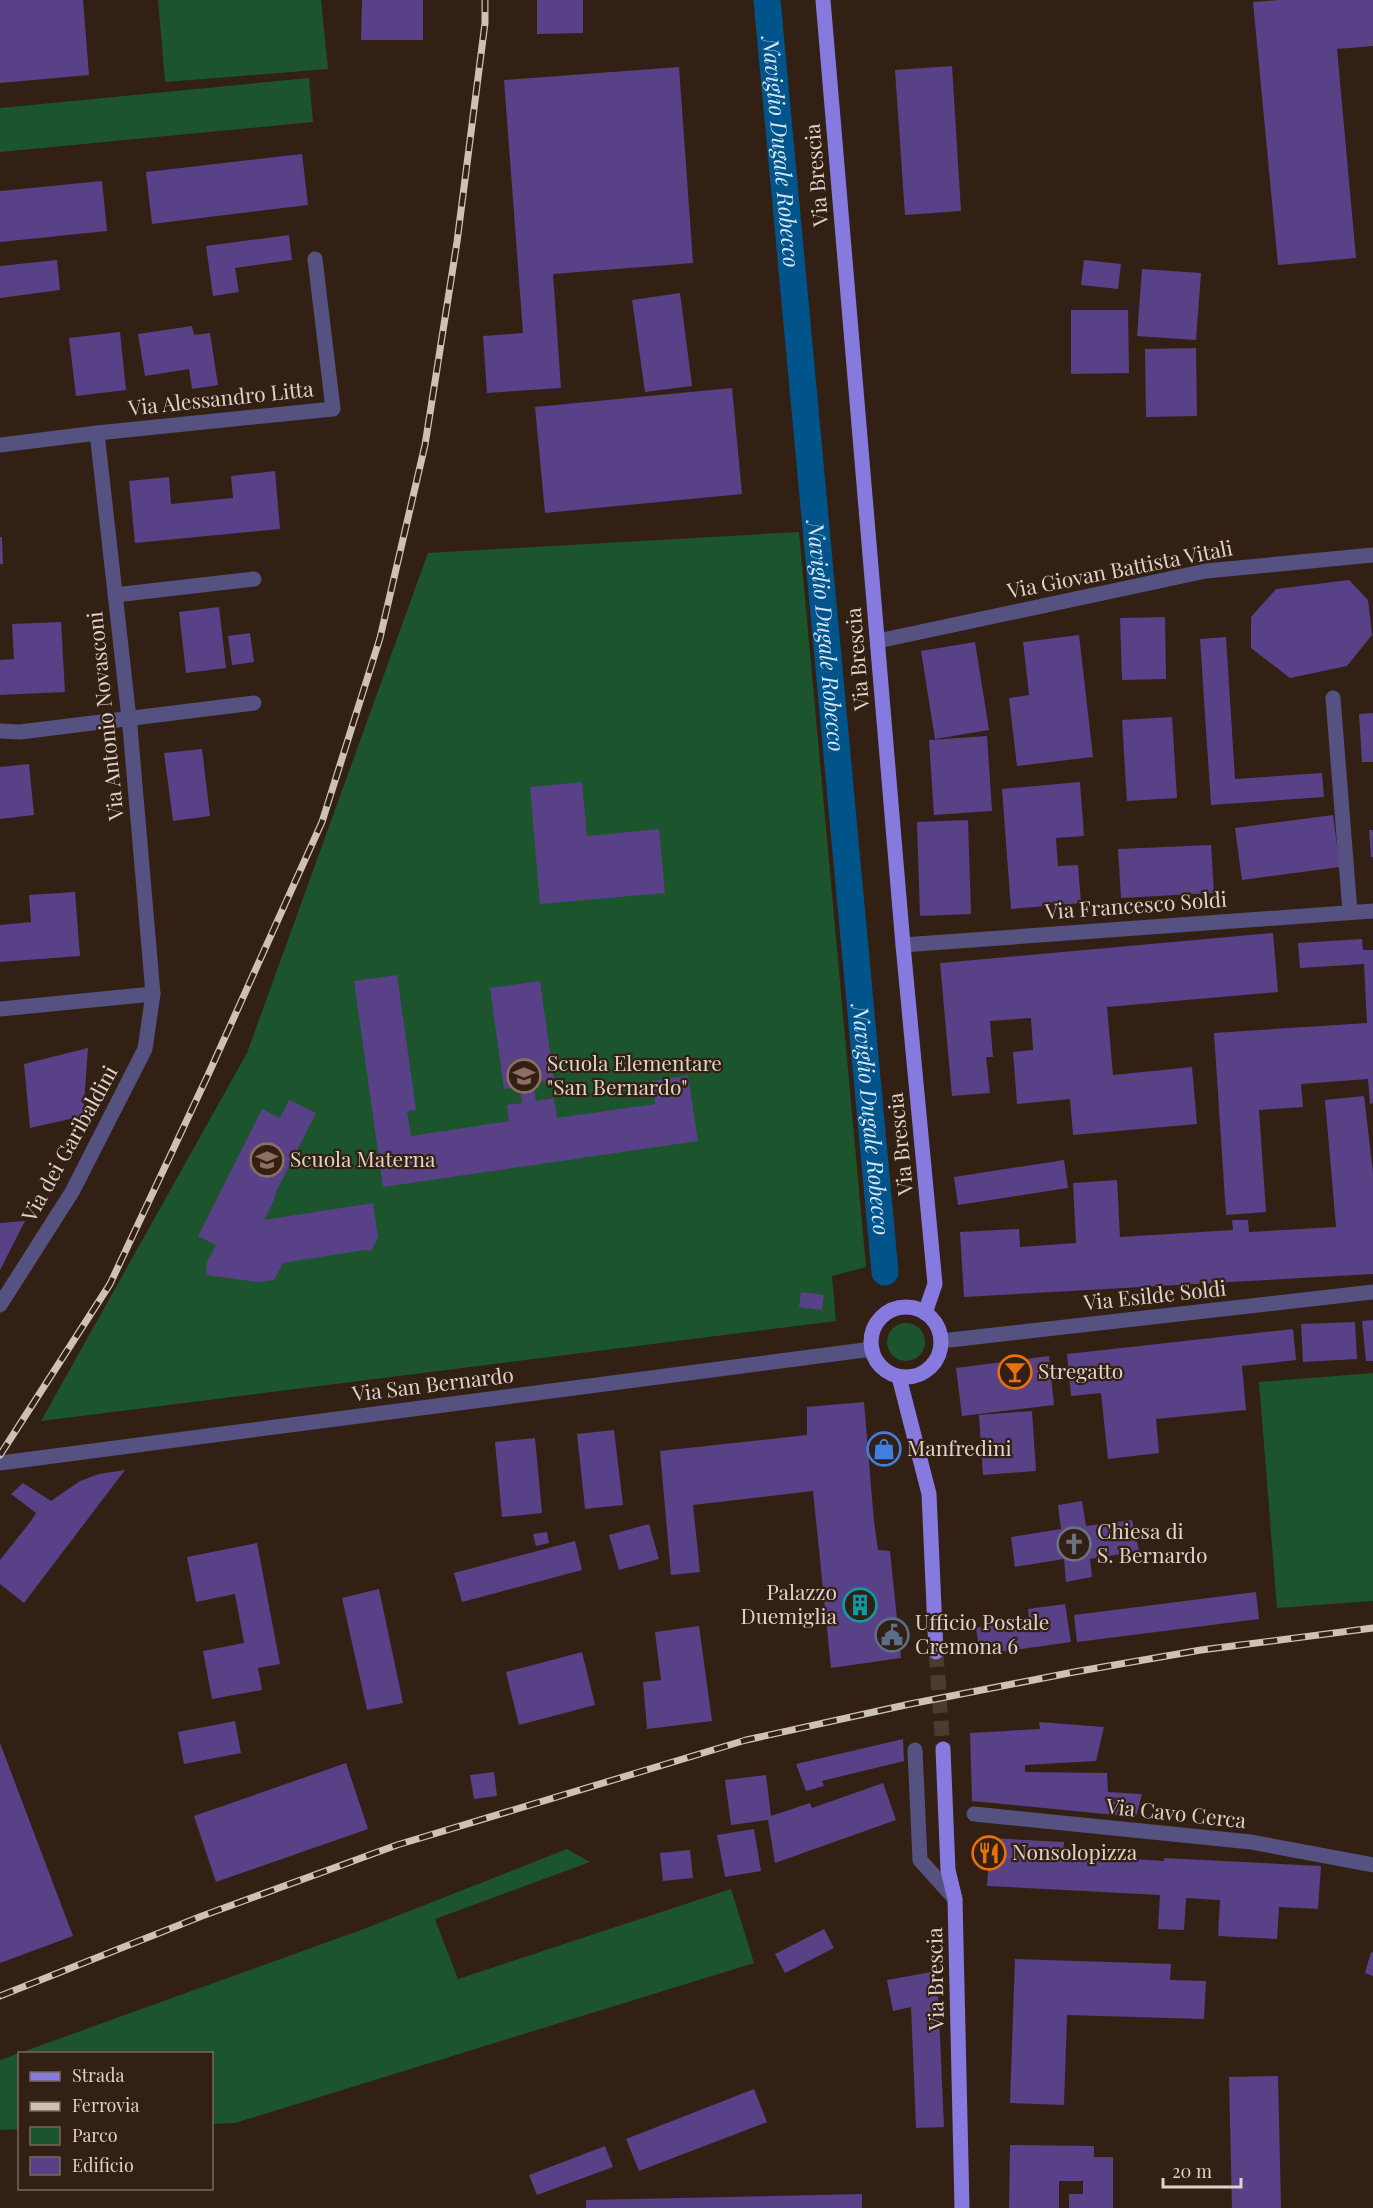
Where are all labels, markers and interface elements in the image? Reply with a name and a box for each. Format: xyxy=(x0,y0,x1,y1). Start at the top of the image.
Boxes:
water label: Naviglio Dugale Robecco xyxy=(756,34,808,269)
street label: Via Brescia xyxy=(797,122,834,229)
street label: Via Alessandro Litta xyxy=(126,373,315,421)
water label: Naviglio Dugale Robecco xyxy=(801,518,853,753)
street label: Via Giovan Battista Vitali xyxy=(1004,532,1235,604)
street label: Via Brescia xyxy=(838,606,875,713)
street label: Via Antonio Novasconi xyxy=(79,610,129,823)
street label: Via Francesco Soldi xyxy=(1043,884,1228,924)
water label: Naviglio Dugale Robecco xyxy=(846,1002,898,1237)
place label: Scuola Elementare "San Bernardo" xyxy=(547,1048,722,1100)
school or university icon: Scuola Elementare "San Bernardo" xyxy=(506,1058,542,1094)
street label: Via dei Garibaldini xyxy=(13,1060,123,1227)
street label: Via Brescia xyxy=(880,1091,918,1198)
school or university icon: Scuola Materna xyxy=(249,1142,285,1178)
place label: Scuola Materna xyxy=(290,1144,436,1172)
street label: Via Esilde Soldi xyxy=(1081,1273,1227,1316)
bar icon: Stregatto xyxy=(997,1354,1033,1390)
place label: Stregatto xyxy=(1038,1356,1123,1384)
street label: Via San Bernardo xyxy=(349,1359,515,1407)
shop icon: Manfredini xyxy=(866,1431,902,1467)
place label: Manfredini xyxy=(907,1433,1012,1461)
place label: Chiesa di S. Bernardo xyxy=(1097,1516,1208,1568)
church icon: Chiesa di S. Bernardo xyxy=(1056,1526,1092,1562)
place label: Palazzo Duemiglia xyxy=(740,1577,838,1629)
building icon: Palazzo Duemiglia xyxy=(842,1587,878,1623)
place label: Ufficio Postale Cremona 6 xyxy=(915,1607,1049,1659)
public building icon: Ufficio Postale Cremona 6 xyxy=(874,1617,910,1653)
street label: Via Cavo Cerca xyxy=(1104,1791,1248,1833)
restaurant icon: Nonsolopizza xyxy=(971,1835,1007,1871)
place label: Nonsolopizza xyxy=(1012,1837,1138,1865)
street label: Via Brescia xyxy=(919,1927,949,2032)
legend xyxy=(18,2052,213,2190)
text: Strada xyxy=(72,2063,125,2087)
text: Ferrovia xyxy=(72,2093,139,2117)
text: Parco xyxy=(72,2123,118,2147)
scale bar xyxy=(1163,2151,1241,2189)
text: Edificio xyxy=(72,2153,134,2177)
text: 20 m xyxy=(1172,2159,1212,2183)

